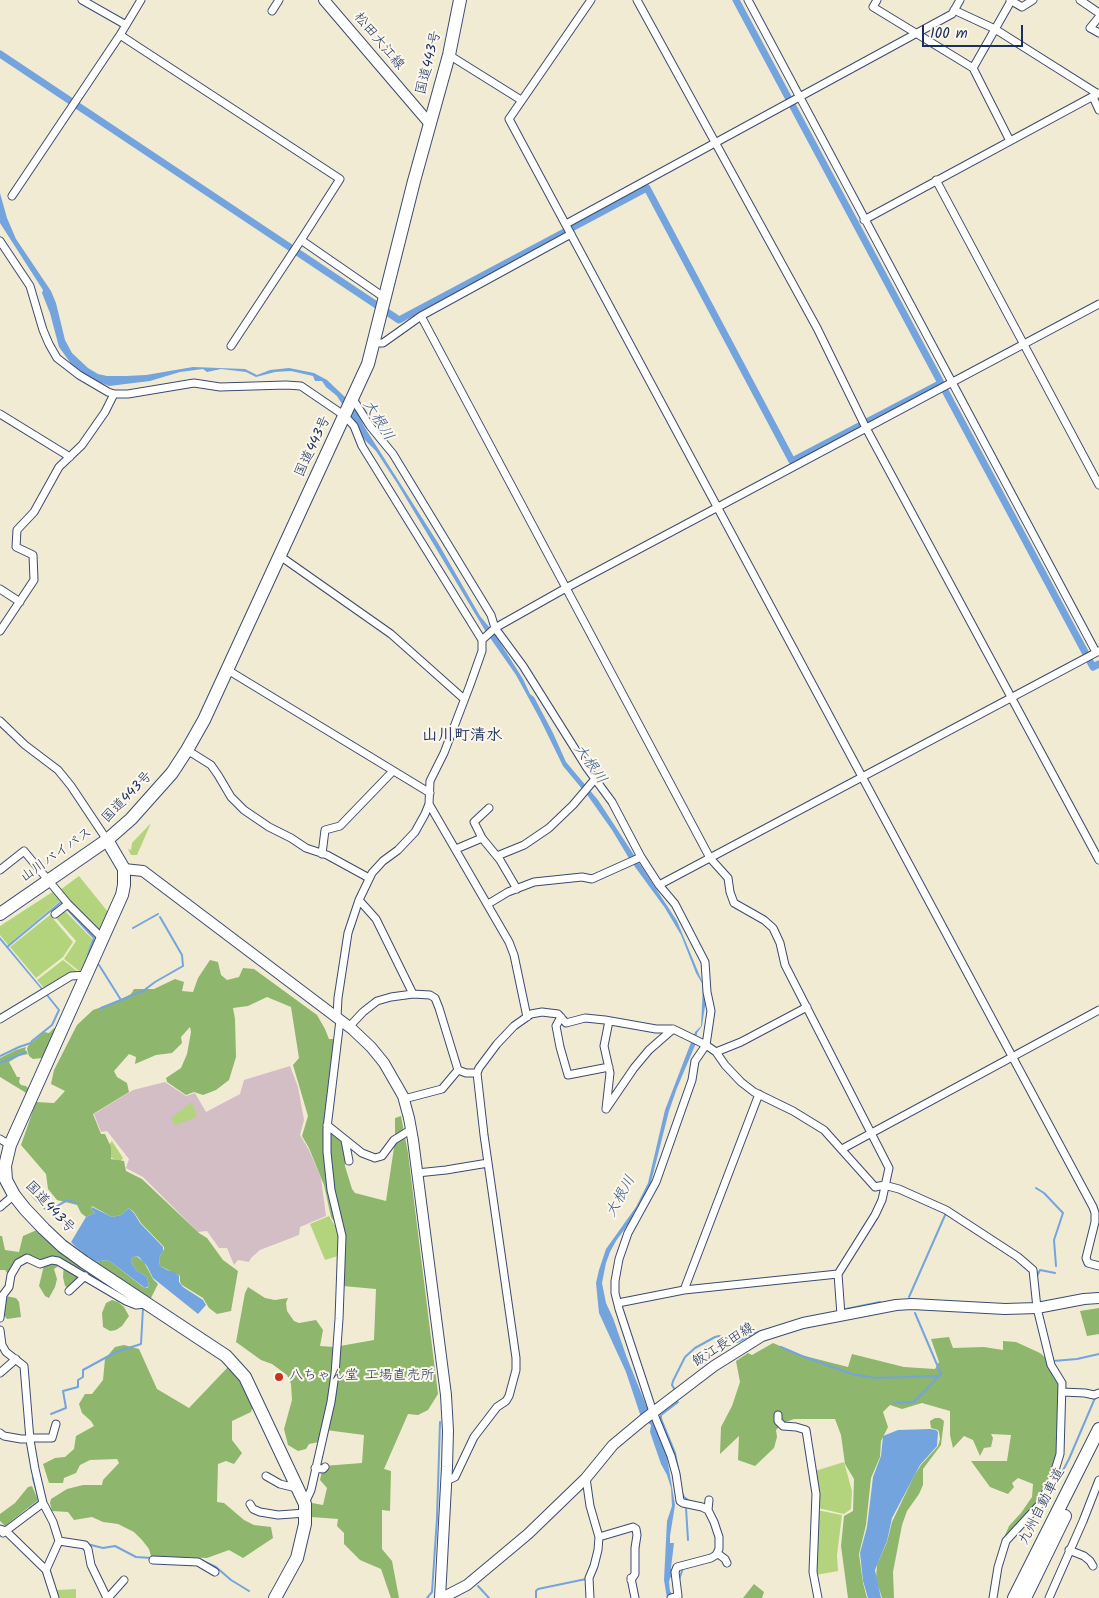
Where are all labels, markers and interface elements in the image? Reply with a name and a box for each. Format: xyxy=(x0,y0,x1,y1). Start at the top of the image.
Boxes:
street label: 松田大江線 xyxy=(349,10,407,74)
scale bar xyxy=(924,15,1025,47)
text: 100 m xyxy=(930,22,968,46)
street label: 国道443号 xyxy=(414,29,446,97)
water label: 大根川 xyxy=(357,397,397,445)
street label: 国道443号 xyxy=(293,414,335,480)
district label: 山川町清水 xyxy=(422,727,502,747)
water label: 大根川 xyxy=(569,741,609,789)
street label: 国道443号 xyxy=(99,769,157,827)
street label: 山川バイパス xyxy=(18,825,96,887)
water label: 大根川 xyxy=(603,1173,641,1221)
street label: 国道443号 xyxy=(21,1178,77,1238)
street label: 飯江長田線 xyxy=(690,1320,758,1372)
place label: 八ちゃん堂 工場直売所 xyxy=(289,1369,435,1385)
marker: 八ちゃん堂 工場直売所 xyxy=(273,1371,285,1383)
street label: 九州自動車道 xyxy=(1016,1466,1070,1548)

